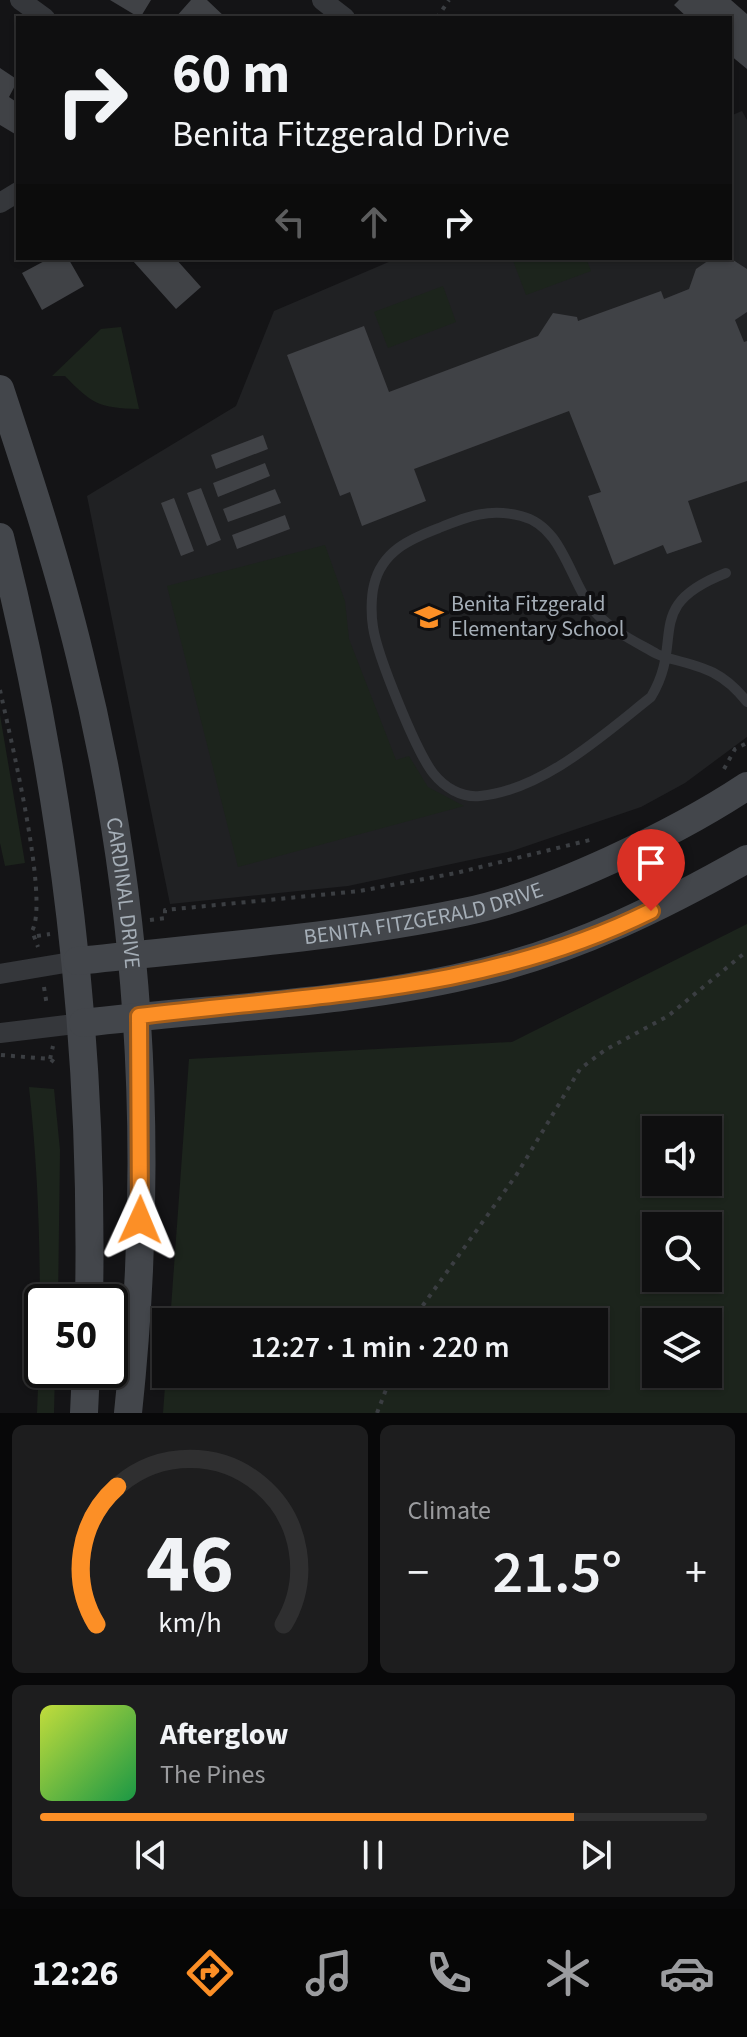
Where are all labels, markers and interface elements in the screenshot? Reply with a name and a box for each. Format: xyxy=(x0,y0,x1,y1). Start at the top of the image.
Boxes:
text: 60 m xyxy=(172,35,290,114)
icon: right xyxy=(40,48,144,152)
text: Benita Fitzgerald Drive xyxy=(172,109,510,160)
icon: left xyxy=(268,200,312,244)
icon: ahead xyxy=(352,200,396,244)
icon: right xyxy=(436,200,480,244)
place label: Benita Fitzgerald Elementary School xyxy=(451,588,624,645)
school or university icon: Benita Fitzgerald Elementary School xyxy=(414,602,444,632)
street label: CARDINAL DRIVE xyxy=(98,815,149,970)
pin xyxy=(617,829,685,911)
icon: arrive xyxy=(629,841,673,885)
street label: BENITA FITZGERALD DRIVE xyxy=(302,874,547,953)
map controls xyxy=(642,1116,722,1388)
button: sound xyxy=(642,1116,722,1196)
position arrow xyxy=(98,1178,182,1262)
button: search xyxy=(642,1212,722,1292)
speed limit sign: 50 xyxy=(24,1284,128,1388)
button: layers xyxy=(642,1308,722,1388)
text: 12:27 · 1 min · 220 m xyxy=(250,1326,510,1369)
text: Climate xyxy=(408,1492,491,1529)
text: 46 xyxy=(146,1506,234,1624)
text: 21.5° xyxy=(492,1531,622,1616)
text: − xyxy=(408,1542,429,1605)
text: + xyxy=(685,1542,707,1605)
text: km/h xyxy=(158,1603,221,1643)
text: Afterglow xyxy=(160,1713,288,1756)
text: The Pines xyxy=(160,1756,265,1793)
icon: previous xyxy=(129,1833,173,1877)
icon: pause xyxy=(351,1833,395,1877)
icon: next xyxy=(574,1833,618,1877)
icon: directions xyxy=(182,1945,238,2001)
icon: music xyxy=(301,1945,357,2001)
icon: phone xyxy=(421,1945,477,2001)
icon: climate xyxy=(540,1945,596,2001)
icon: car xyxy=(659,1945,715,2001)
text: 12:26 xyxy=(32,1948,119,1999)

